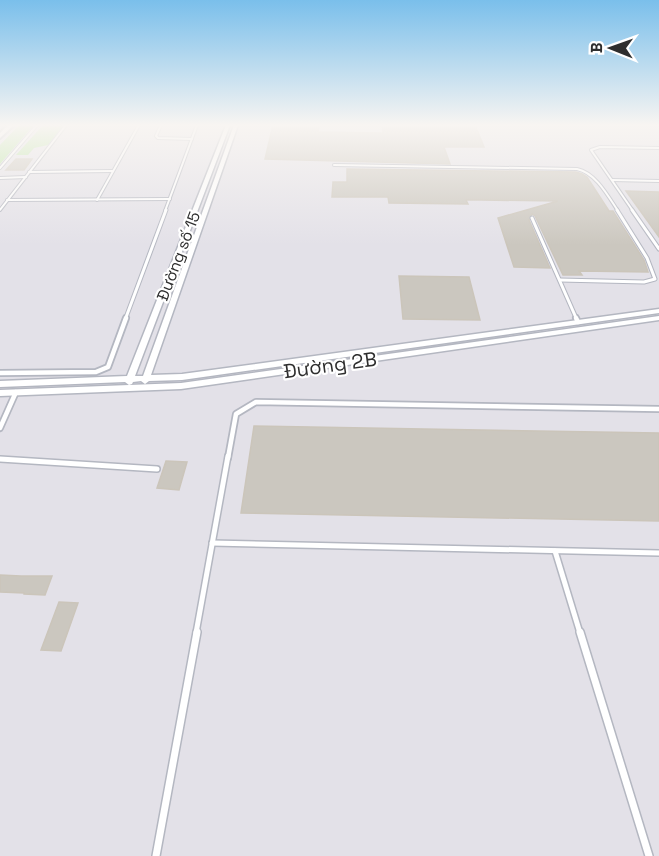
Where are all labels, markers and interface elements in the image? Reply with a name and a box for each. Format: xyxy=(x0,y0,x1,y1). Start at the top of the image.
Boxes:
north arrow xyxy=(581,18,641,78)
text: B xyxy=(586,42,607,53)
street label: Đường số 15 xyxy=(152,209,205,304)
street label: Đường 2B xyxy=(282,346,378,384)

